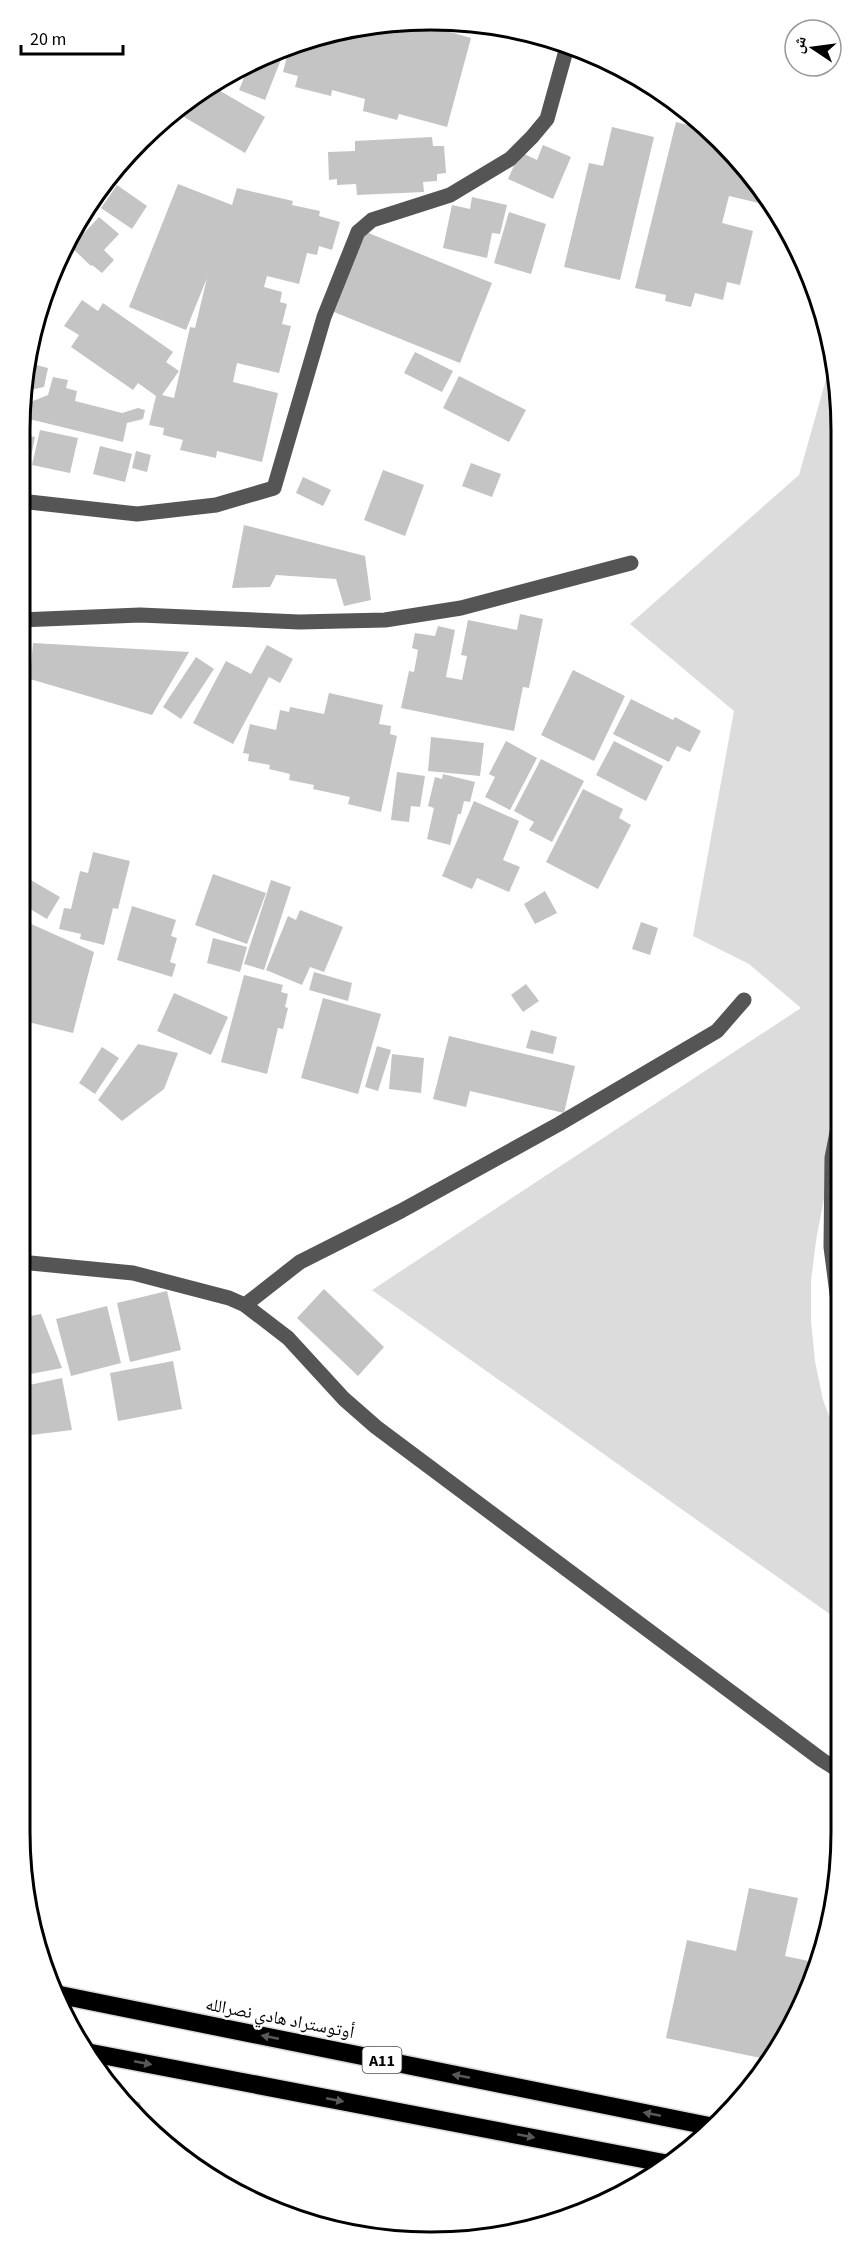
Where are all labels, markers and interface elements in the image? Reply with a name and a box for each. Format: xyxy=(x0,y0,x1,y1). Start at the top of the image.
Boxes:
scale bar xyxy=(21,18,123,56)
north arrow xyxy=(783,18,843,78)
text: 20 m xyxy=(30,27,66,52)
text: ش xyxy=(787,34,812,56)
street label: أوتوستراد هادي نصرالله xyxy=(203,1992,356,2047)
one-way arrow xyxy=(260,2032,279,2041)
road number: A11 xyxy=(362,2047,401,2073)
one-way arrow xyxy=(134,2059,153,2068)
one-way arrow xyxy=(451,2071,470,2080)
one-way arrow xyxy=(325,2096,344,2105)
one-way arrow xyxy=(642,2109,661,2118)
one-way arrow xyxy=(517,2132,536,2141)

